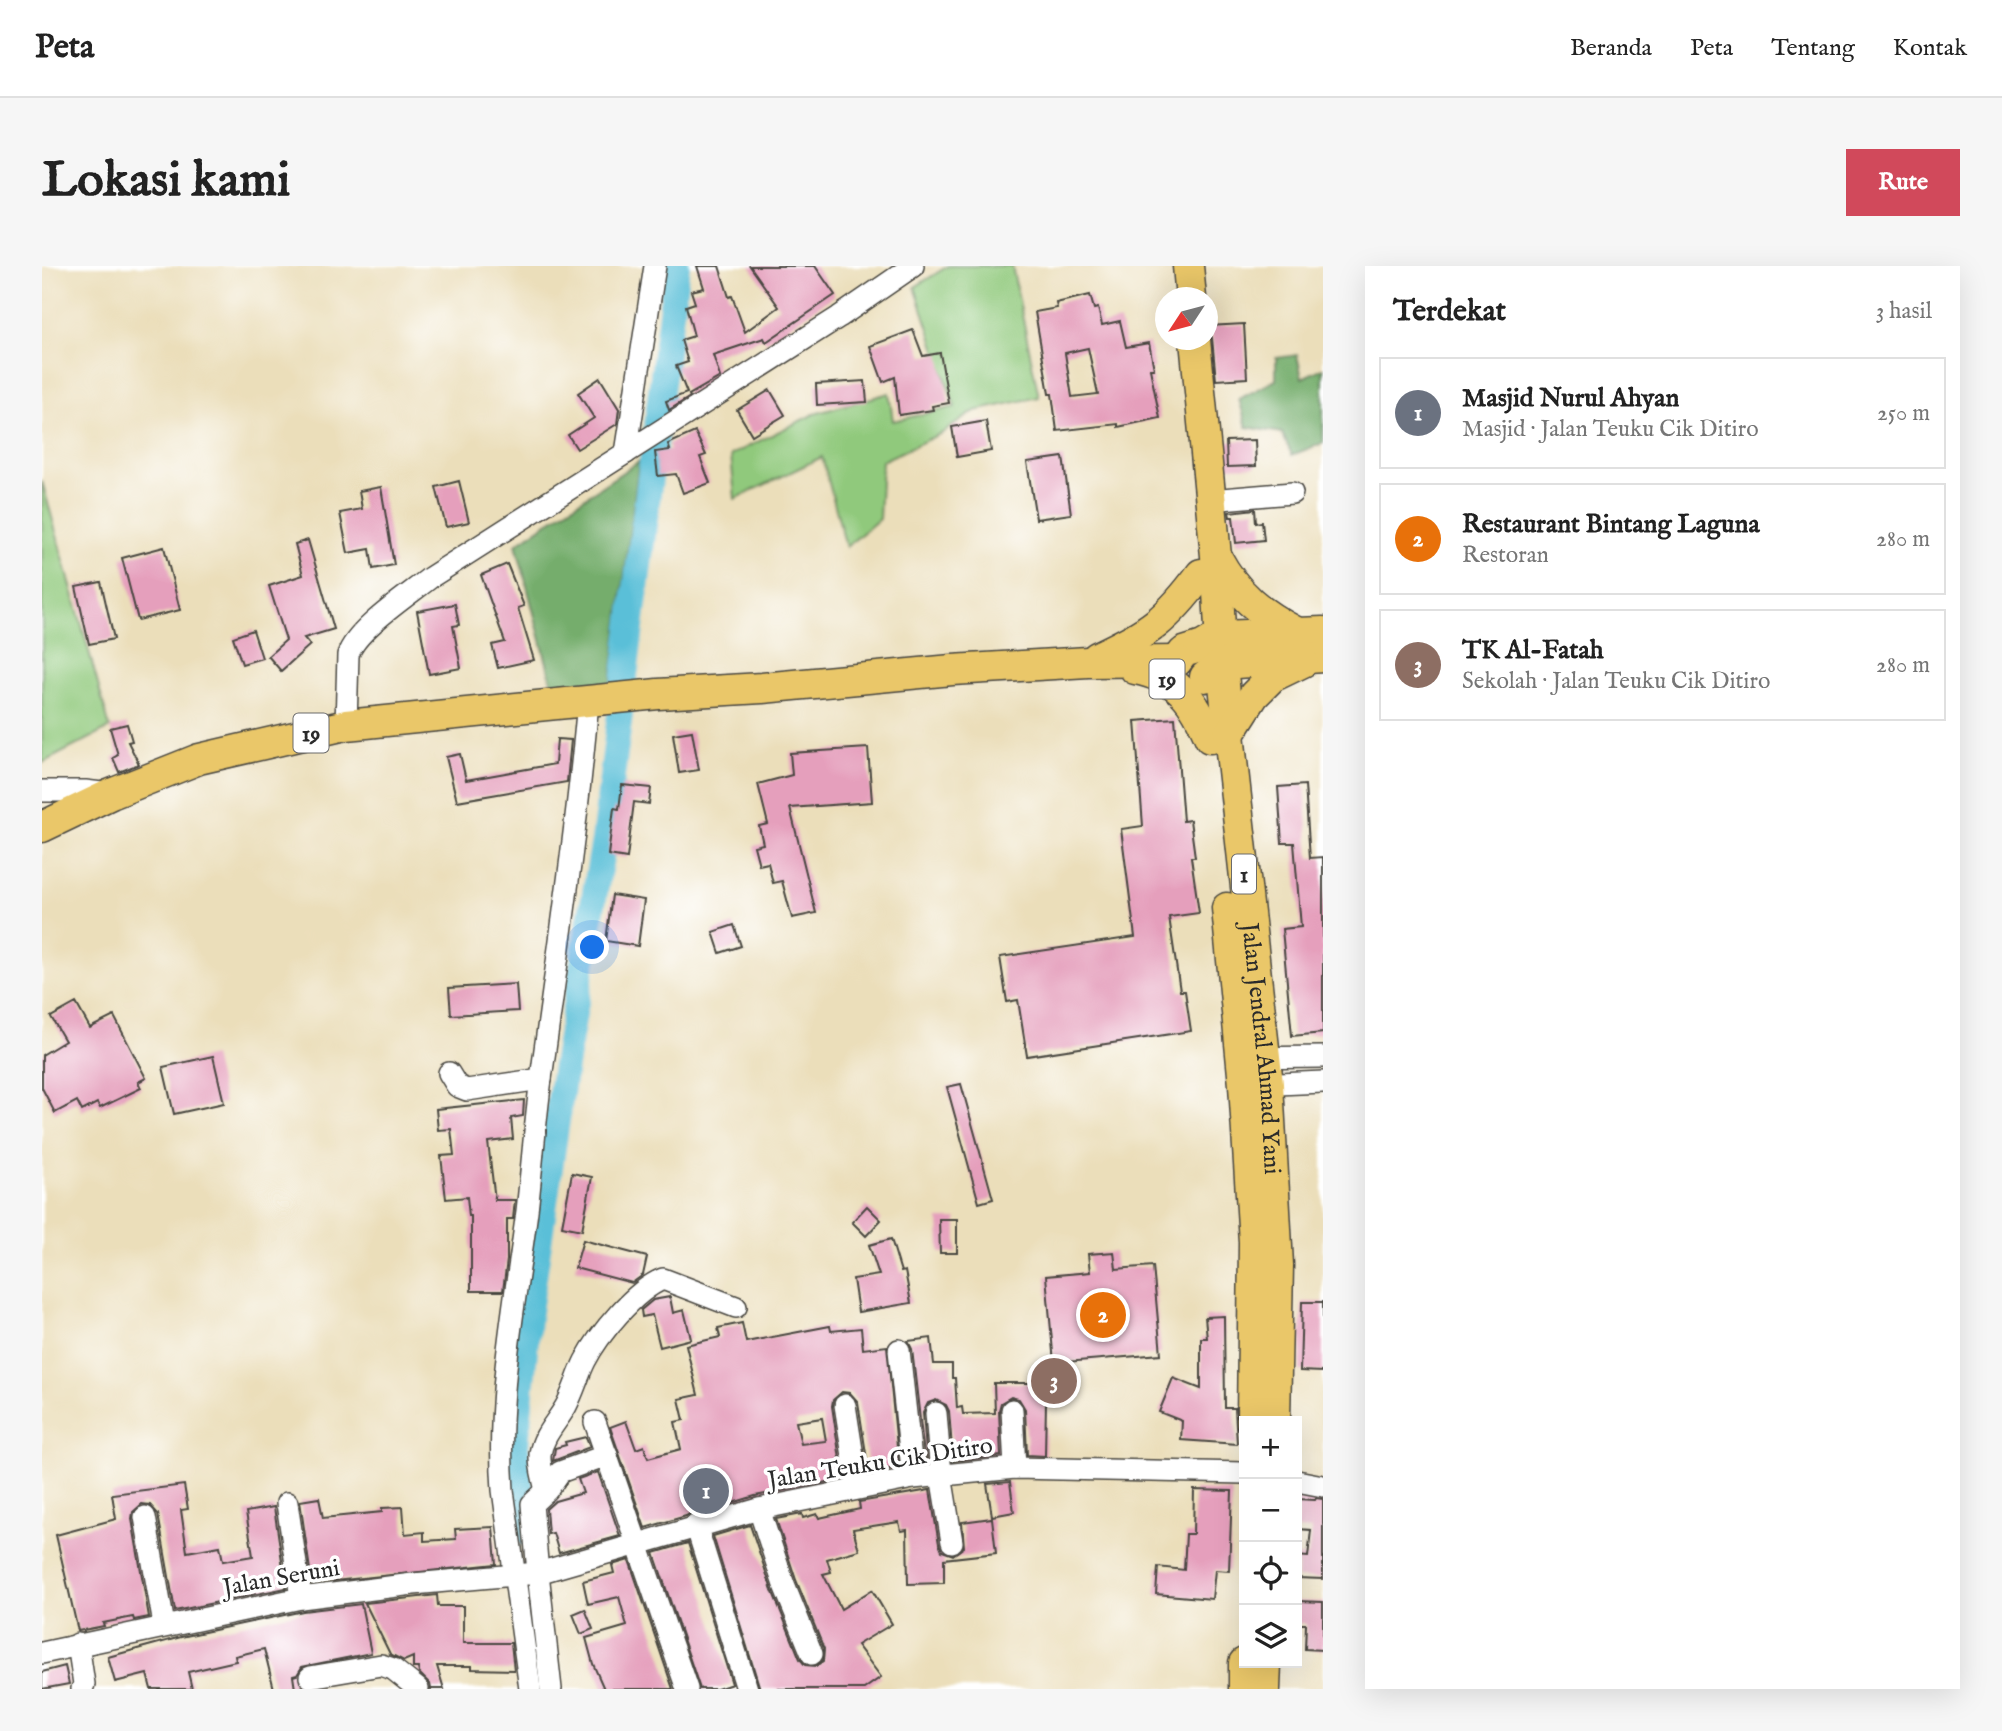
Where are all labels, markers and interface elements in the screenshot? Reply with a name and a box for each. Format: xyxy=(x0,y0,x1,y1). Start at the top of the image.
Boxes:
text: Peta xyxy=(35,27,94,69)
text: Beranda xyxy=(1570,33,1652,64)
text: Peta xyxy=(1690,33,1733,64)
text: Tentang xyxy=(1771,33,1855,64)
text: Kontak xyxy=(1893,33,1967,64)
button: Rute xyxy=(1846,149,1960,216)
text: Lokasi kami xyxy=(42,151,290,213)
north arrow xyxy=(1155,287,1218,350)
text: Terdekat xyxy=(1393,293,1506,331)
text: 3 hasil xyxy=(1876,297,1932,326)
text: Masjid Nurul Ahyan xyxy=(1462,382,1679,415)
text: 1 xyxy=(1414,399,1422,428)
text: 250 m xyxy=(1877,399,1930,428)
text: Masjid · Jalan Teuku Cik Ditiro xyxy=(1462,415,1759,444)
text: Restaurant Bintang Laguna xyxy=(1462,508,1760,541)
text: 2 xyxy=(1413,525,1423,554)
text: 280 m xyxy=(1876,525,1930,554)
text: Restoran xyxy=(1462,541,1549,570)
text: TK Al-Fatah xyxy=(1462,634,1604,667)
text: 3 xyxy=(1414,651,1422,680)
text: 280 m xyxy=(1876,651,1930,680)
road number: 19 xyxy=(1150,660,1184,698)
text: Sekolah · Jalan Teuku Cik Ditiro xyxy=(1462,667,1770,696)
road number: 19 xyxy=(294,713,328,752)
road number: 1 xyxy=(1232,854,1256,894)
street label: Jalan Jendral Ahmad Yani xyxy=(1233,918,1287,1175)
your location xyxy=(575,930,609,964)
pin: 2 xyxy=(1080,1289,1126,1341)
pin: 3 xyxy=(1031,1355,1077,1407)
map controls xyxy=(1239,1416,1302,1668)
button: + xyxy=(1239,1416,1302,1479)
street label: Jalan Teuku Cik Ditiro xyxy=(763,1430,995,1497)
pin: 1 xyxy=(683,1465,729,1517)
button: − xyxy=(1239,1479,1302,1542)
button: locate xyxy=(1239,1542,1302,1605)
street label: Jalan Seruni xyxy=(217,1553,342,1605)
button: layers xyxy=(1239,1605,1302,1668)

